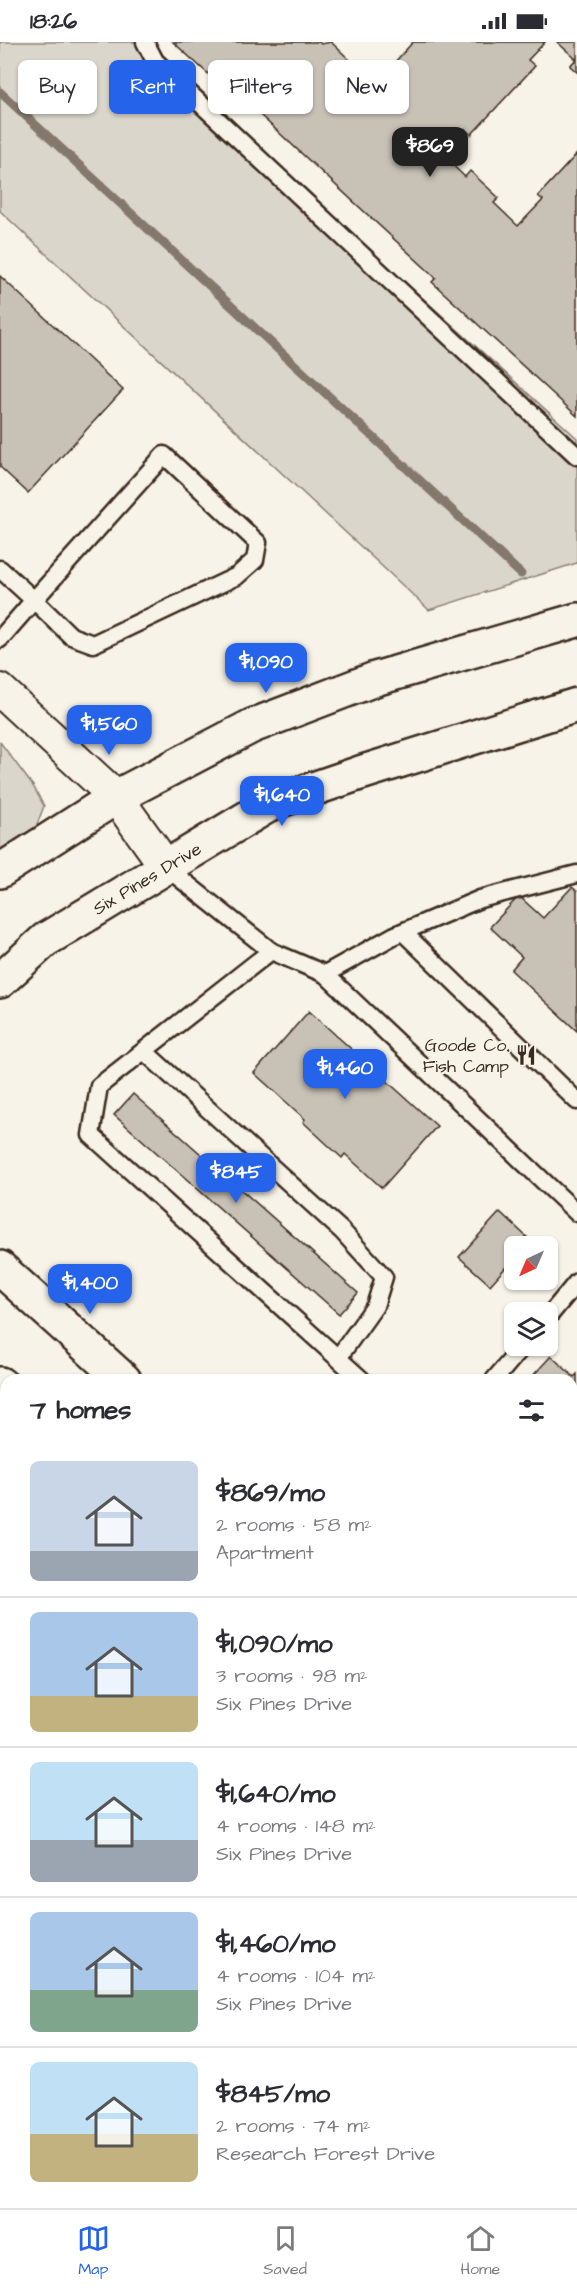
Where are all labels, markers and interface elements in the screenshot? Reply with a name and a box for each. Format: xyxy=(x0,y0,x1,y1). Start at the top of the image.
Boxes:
text: 18:26 xyxy=(30,6,77,37)
chip: Buy xyxy=(18,60,97,114)
chip: Rent xyxy=(109,60,196,114)
chip: Filters xyxy=(208,60,313,114)
chip: New xyxy=(325,60,409,114)
pin: $869 xyxy=(394,127,466,178)
text: $869 xyxy=(406,132,454,160)
pin: $1,090 xyxy=(217,643,315,694)
text: $1,090 xyxy=(239,648,293,676)
pin: $1,560 xyxy=(60,705,158,756)
text: $1,560 xyxy=(81,710,137,738)
pin: $1,640 xyxy=(233,776,331,827)
text: $1,640 xyxy=(254,781,310,809)
street label: Six Pines Drive xyxy=(88,836,206,921)
place label: Goode Co. Fish Camp xyxy=(423,1033,509,1079)
restaurant icon: Goode Co. Fish Camp xyxy=(514,1043,538,1067)
pin: $1,460 xyxy=(296,1049,394,1100)
text: $1,460 xyxy=(317,1054,373,1082)
pin: $845 xyxy=(200,1153,272,1204)
text: $845 xyxy=(210,1158,262,1186)
north arrow xyxy=(504,1236,558,1290)
map controls xyxy=(504,1236,558,1356)
pin: $1,400 xyxy=(41,1264,139,1315)
text: $1,400 xyxy=(62,1269,118,1297)
button: layers xyxy=(504,1302,558,1356)
text: 7 homes xyxy=(30,1392,131,1428)
icon: filters xyxy=(515,1394,548,1427)
text: $869/mo xyxy=(216,1475,325,1511)
icon: home xyxy=(78,1485,150,1557)
text: 2 rooms · 58 m² xyxy=(216,1511,372,1539)
text: Apartment xyxy=(216,1539,314,1567)
text: $1,090/mo xyxy=(216,1626,333,1662)
icon: home xyxy=(78,1636,150,1708)
text: 3 rooms · 98 m² xyxy=(216,1662,368,1690)
text: Six Pines Drive xyxy=(216,1690,352,1718)
text: $1,640/mo xyxy=(216,1776,336,1812)
icon: home xyxy=(78,1786,150,1858)
text: 4 rooms · 148 m² xyxy=(216,1812,376,1840)
text: Six Pines Drive xyxy=(216,1840,352,1868)
text: $1,460/mo xyxy=(216,1926,336,1962)
icon: home xyxy=(78,1936,150,2008)
text: 4 rooms · 104 m² xyxy=(216,1962,375,1990)
text: Six Pines Drive xyxy=(216,1990,352,2018)
text: $845/mo xyxy=(216,2076,330,2112)
icon: home xyxy=(78,2086,150,2158)
text: 2 rooms · 74 m² xyxy=(216,2112,370,2140)
text: Research Forest Drive xyxy=(216,2140,435,2168)
tab: Map xyxy=(77,2222,110,2280)
tab: Saved xyxy=(263,2222,307,2280)
tab: Home xyxy=(460,2222,500,2280)

